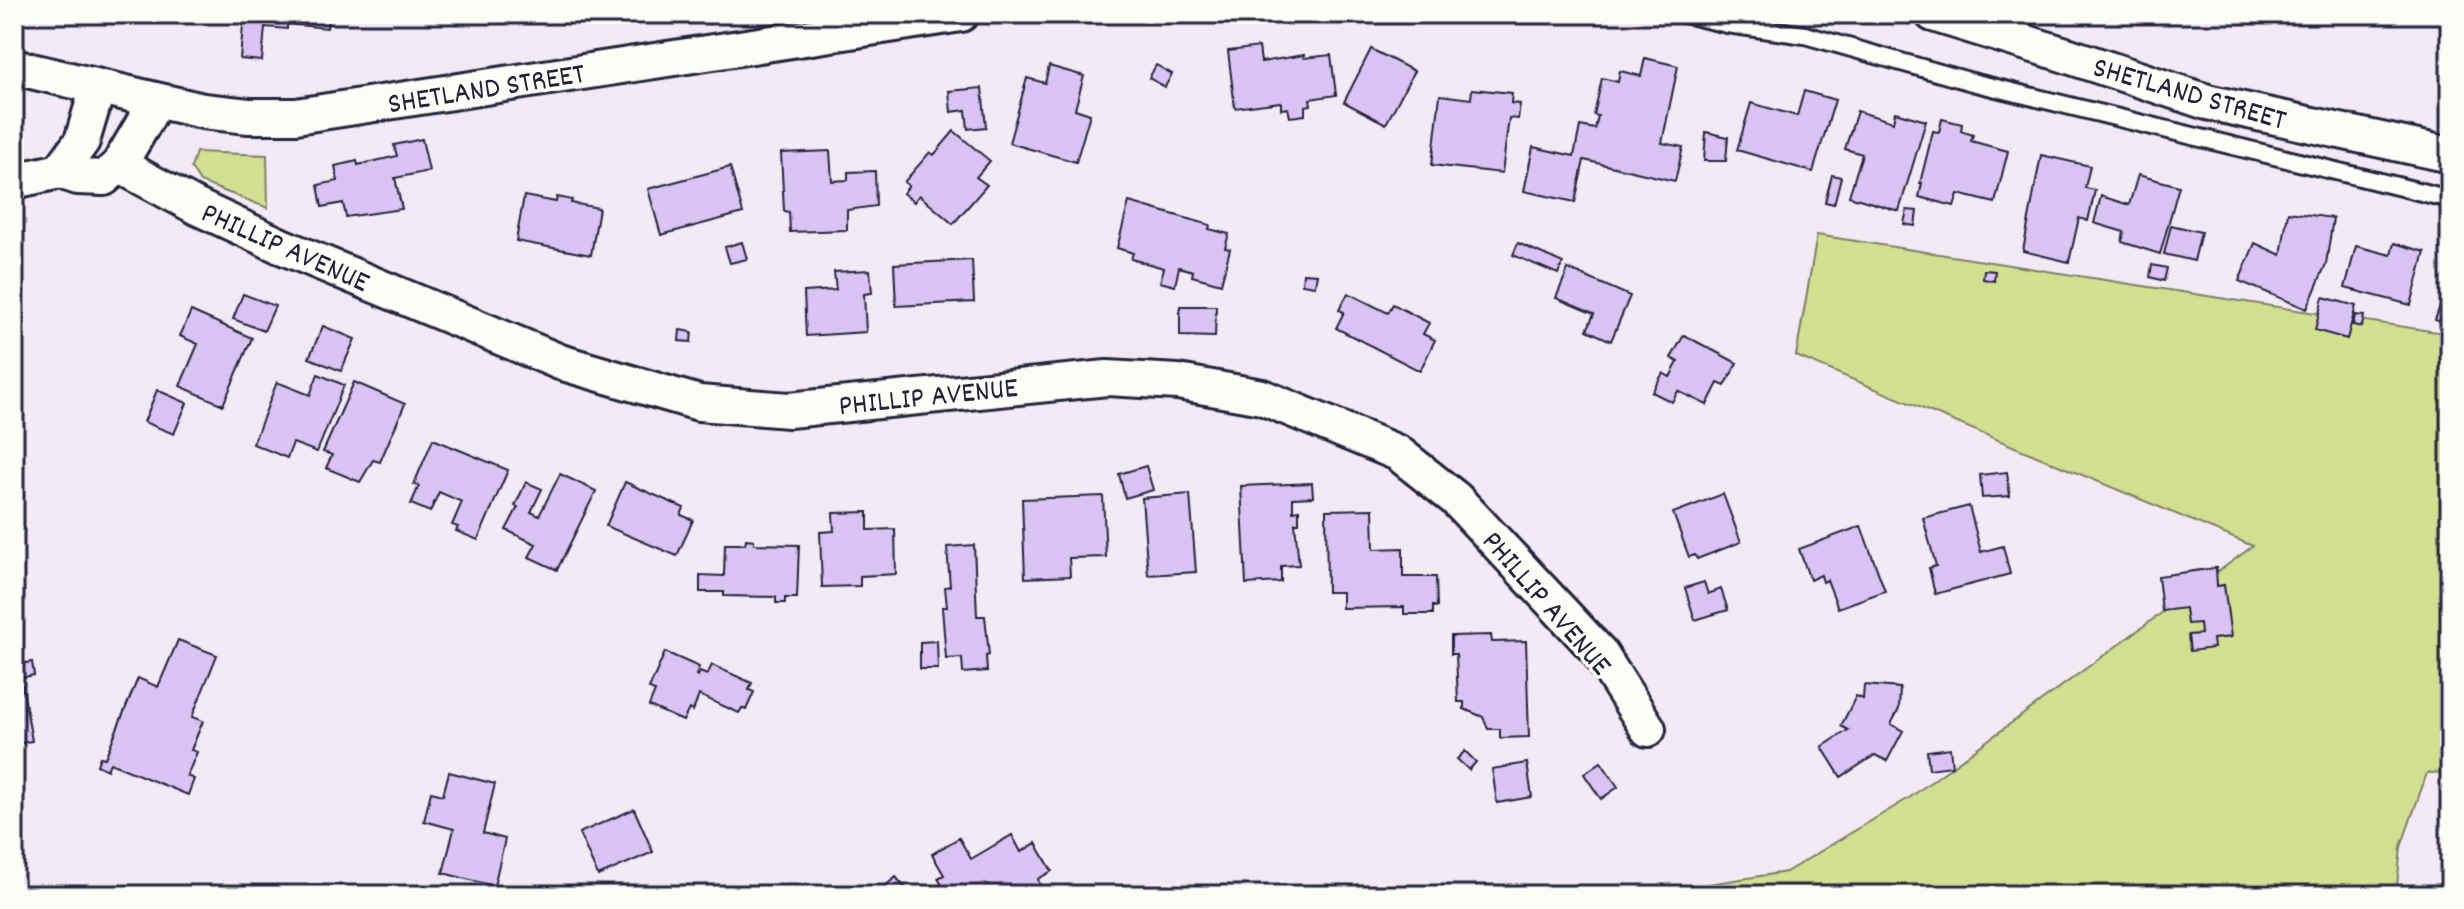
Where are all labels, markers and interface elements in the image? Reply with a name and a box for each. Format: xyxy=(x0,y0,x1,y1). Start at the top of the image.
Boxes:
street label: SHETLAND STREET xyxy=(2087,48,2290,144)
street label: SHETLAND STREET xyxy=(385,55,588,128)
street label: PHILLIP AVENUE xyxy=(193,194,375,306)
street label: PHILLIP AVENUE xyxy=(837,369,1021,430)
street label: PHILLIP AVENUE xyxy=(1469,523,1620,687)

